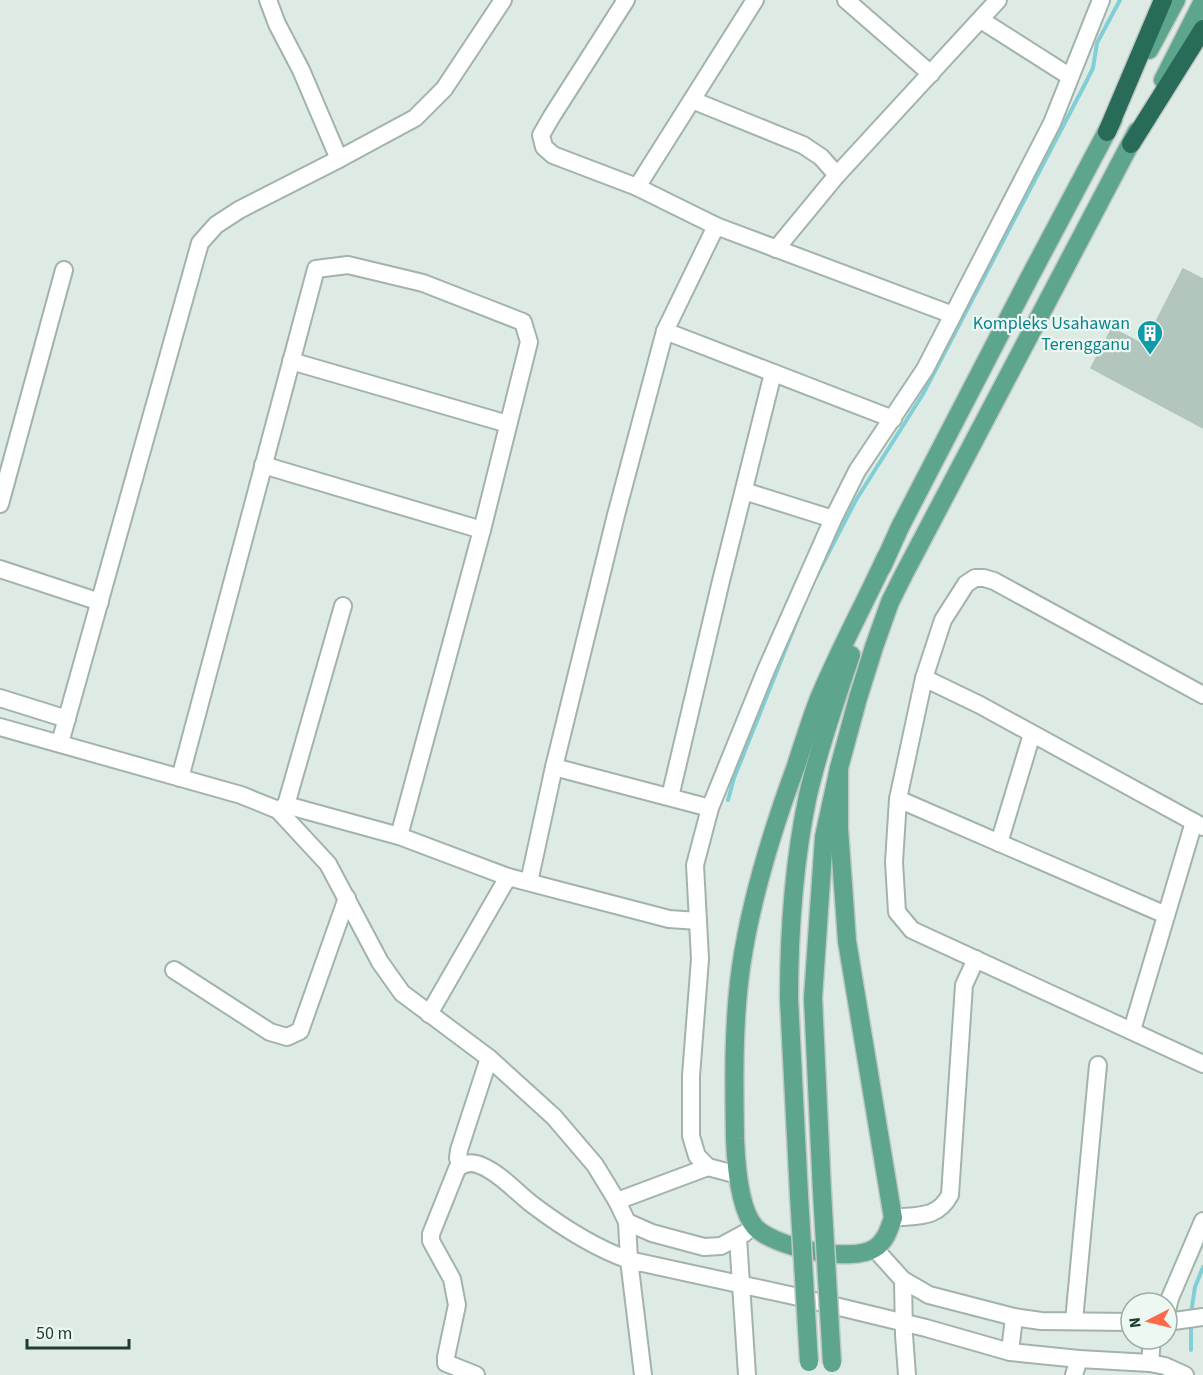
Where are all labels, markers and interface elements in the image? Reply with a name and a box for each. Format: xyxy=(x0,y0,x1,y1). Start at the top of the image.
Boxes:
place label: Kompleks Usahawan Terengganu xyxy=(973,311,1130,357)
building icon: Kompleks Usahawan Terengganu xyxy=(1135,318,1165,356)
north arrow xyxy=(1119,1291,1179,1351)
scale bar xyxy=(27,1312,129,1350)
text: N xyxy=(1124,1316,1147,1329)
text: 50 m xyxy=(36,1321,72,1346)

